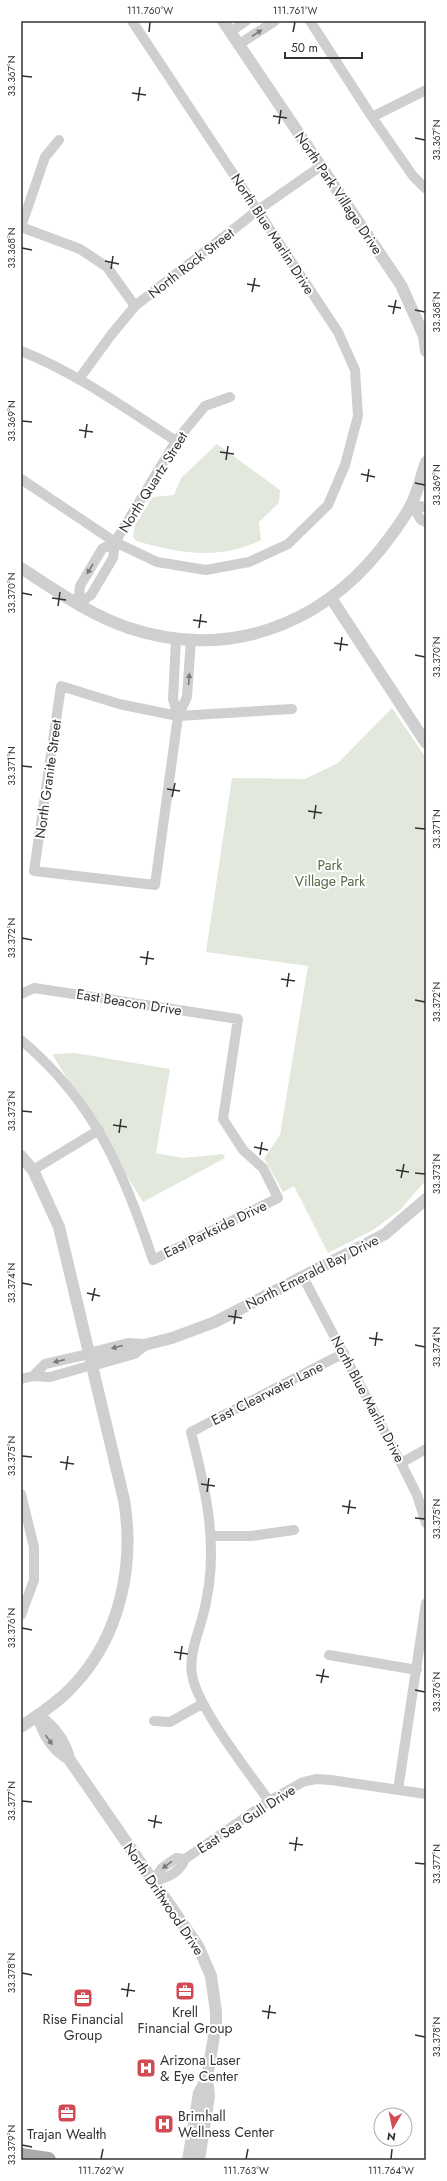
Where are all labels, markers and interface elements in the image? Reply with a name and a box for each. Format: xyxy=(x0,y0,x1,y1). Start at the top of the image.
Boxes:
text: 111.760°W xyxy=(127,3,173,18)
text: 111.761°W xyxy=(273,3,317,18)
one-way arrow xyxy=(252,29,262,37)
scale bar xyxy=(285,34,362,60)
text: 50 m xyxy=(291,39,318,57)
text: 33.367°N xyxy=(4,56,19,96)
text: 33.367°N xyxy=(429,120,444,160)
street label: North Park Village Drive xyxy=(290,128,388,258)
street label: North Blue Marlin Drive xyxy=(226,170,320,298)
street label: North Rock Street xyxy=(144,223,239,303)
text: 33.368°N xyxy=(4,228,19,268)
text: 33.368°N xyxy=(429,292,444,332)
text: 33.369°N xyxy=(4,400,19,442)
street label: North Quartz Street xyxy=(114,427,192,536)
text: 33.369°N xyxy=(429,464,444,506)
one-way arrow xyxy=(86,564,94,574)
text: 33.370°N xyxy=(4,573,19,613)
text: 33.370°N xyxy=(429,637,444,677)
one-way arrow xyxy=(185,673,192,685)
street label: North Granite Street xyxy=(30,718,66,840)
text: 33.371°N xyxy=(4,746,19,786)
text: 33.371°N xyxy=(429,809,444,849)
park label: Park Village Park xyxy=(295,855,366,891)
text: 33.372°N xyxy=(4,918,19,958)
text: 33.372°N xyxy=(429,982,444,1022)
street label: East Beacon Drive xyxy=(75,984,183,1020)
text: 33.373°N xyxy=(4,1091,19,1131)
text: 33.373°N xyxy=(429,1154,444,1194)
street label: East Parkside Drive xyxy=(160,1195,270,1263)
street label: North Emerald Bay Drive xyxy=(242,1230,382,1314)
text: 33.374°N xyxy=(4,1263,19,1303)
text: 33.374°N xyxy=(429,1327,444,1367)
street label: North Blue Marlin Drive xyxy=(326,1332,410,1466)
one-way arrow xyxy=(110,1344,122,1350)
street label: East Clearwater Lane xyxy=(208,1356,326,1430)
one-way arrow xyxy=(53,1359,65,1365)
text: 33.375°N xyxy=(4,1436,19,1476)
text: 33.375°N xyxy=(429,1499,444,1539)
text: 33.376°N xyxy=(4,1608,19,1648)
text: 33.376°N xyxy=(429,1672,444,1712)
one-way arrow xyxy=(45,1735,53,1745)
street label: East Sea Gull Drive xyxy=(193,1780,299,1858)
text: 33.377°N xyxy=(4,1781,19,1821)
street label: North Driftwood Drive xyxy=(119,1839,209,1959)
text: 33.377°N xyxy=(429,1844,444,1884)
one-way arrow xyxy=(161,1861,172,1869)
text: 33.378°N xyxy=(4,1953,19,1993)
office icon: Krell Financial Group xyxy=(174,1980,196,2002)
office icon: Rise Financial Group xyxy=(72,1987,94,2009)
place label: Krell Financial Group xyxy=(138,2002,233,2038)
place label: Rise Financial Group xyxy=(43,2009,123,2045)
text: 33.378°N xyxy=(429,2017,444,2057)
place label: Arizona Laser & Eye Center xyxy=(160,2050,241,2086)
hospital icon: Arizona Laser & Eye Center xyxy=(135,2057,157,2079)
office icon: Trajan Wealth xyxy=(56,2102,78,2124)
place label: Brimhall Wellness Center xyxy=(178,2106,274,2142)
north arrow xyxy=(373,2107,413,2147)
hospital icon: Brimhall Wellness Center xyxy=(153,2113,175,2135)
place label: Trajan Wealth xyxy=(27,2124,107,2144)
text: 33.379°N xyxy=(4,2125,19,2165)
text: N xyxy=(386,2128,397,2145)
text: 111.762°W xyxy=(78,2163,124,2178)
text: 111.763°W xyxy=(223,2163,269,2178)
text: 111.764°W xyxy=(368,2163,414,2178)

